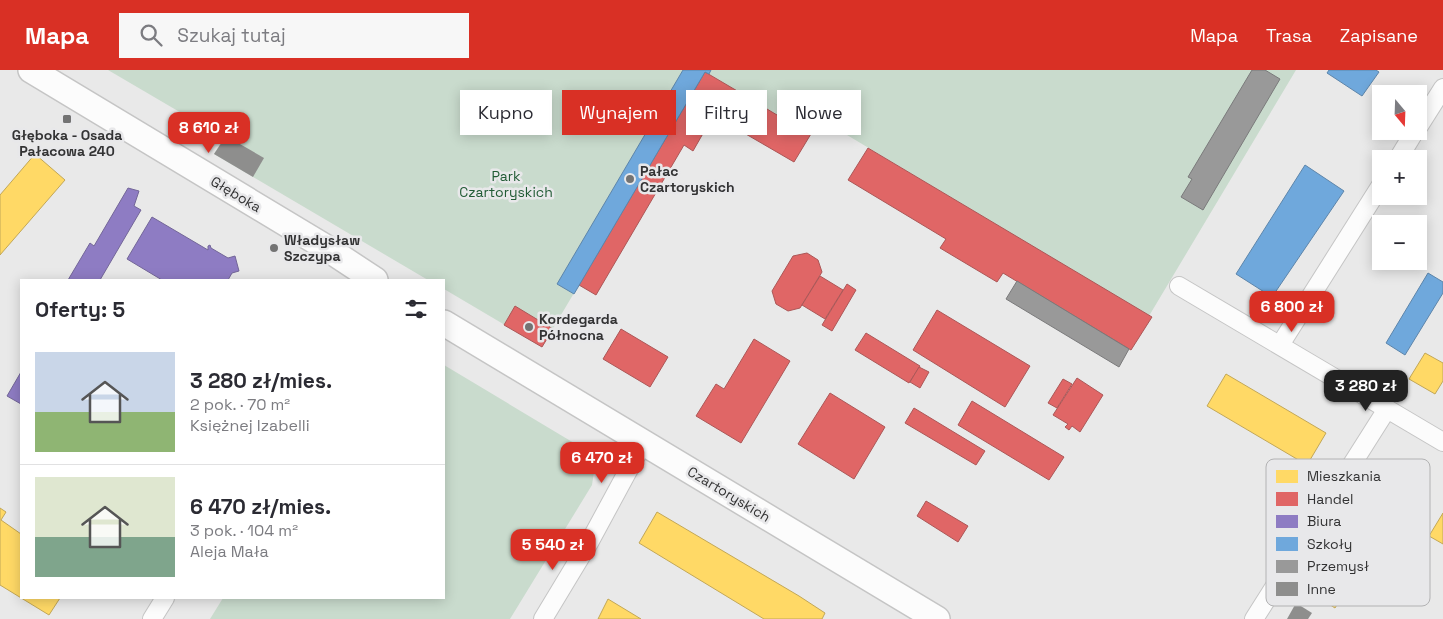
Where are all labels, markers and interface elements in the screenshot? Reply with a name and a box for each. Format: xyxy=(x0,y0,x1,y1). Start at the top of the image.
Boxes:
search box xyxy=(119,13,469,58)
text: Mapa xyxy=(25,20,89,51)
icon: search xyxy=(137,21,165,49)
text: Szukaj tutaj xyxy=(177,23,286,48)
text: Mapa xyxy=(1190,24,1238,47)
text: Trasa xyxy=(1266,24,1312,47)
text: Zapisane xyxy=(1340,24,1418,47)
north arrow xyxy=(1372,85,1428,140)
map controls xyxy=(1372,85,1427,270)
chip: Kupno xyxy=(460,90,552,135)
chip: Wynajem xyxy=(562,90,676,135)
chip: Filtry xyxy=(686,90,767,135)
chip: Nowe xyxy=(777,90,861,135)
pin: 8 610 zł xyxy=(157,112,261,154)
marker: Głęboka - Osada Pałacowa 240 xyxy=(61,113,73,125)
text: 8 610 zł xyxy=(179,117,239,138)
place label: Głęboka - Osada Pałacowa 240 xyxy=(12,126,122,160)
button: + xyxy=(1372,150,1427,205)
place label: Pałac Czartoryskich xyxy=(640,162,735,196)
park label: Park Czartoryskich xyxy=(459,167,553,201)
street label: Głęboka xyxy=(207,172,265,216)
marker: Pałac Czartoryskich xyxy=(624,173,636,185)
button: − xyxy=(1372,215,1427,270)
place label: Władysław Szczypa xyxy=(284,231,360,265)
marker: Władysław Szczypa xyxy=(268,242,280,254)
pin: 6 800 zł xyxy=(1240,290,1344,333)
icon: filters xyxy=(402,295,430,323)
text: Oferty: 5 xyxy=(35,296,125,323)
text: 6 800 zł xyxy=(1260,296,1324,317)
place label: Kordegarda Północna xyxy=(539,310,618,344)
marker: Kordegarda Północna xyxy=(523,321,535,333)
text: 3 280 zł/mies. xyxy=(190,367,332,394)
pin: 3 280 zł xyxy=(1314,370,1418,412)
icon: home xyxy=(75,372,135,432)
text: 3 280 zł xyxy=(1335,375,1397,396)
text: 2 pok. · 70 m² xyxy=(190,394,290,415)
text: Księżnej Izabelli xyxy=(190,415,310,436)
pin: 6 470 zł xyxy=(550,442,654,484)
text: 6 470 zł xyxy=(571,447,633,468)
legend xyxy=(1266,459,1430,606)
street label: Czartoryskich xyxy=(684,462,774,526)
text: Mieszkania xyxy=(1307,467,1381,485)
text: Handel xyxy=(1307,490,1354,508)
text: 6 470 zł/mies. xyxy=(190,493,331,520)
icon: home xyxy=(75,497,135,557)
text: Biura xyxy=(1307,512,1341,530)
text: 3 pok. · 104 m² xyxy=(190,520,298,541)
pin: 5 540 zł xyxy=(501,528,605,571)
text: 5 540 zł xyxy=(522,534,584,555)
text: Szkoły xyxy=(1307,535,1352,553)
text: Aleja Mała xyxy=(190,541,269,562)
text: Przemysł xyxy=(1307,557,1369,575)
text: Inne xyxy=(1307,580,1336,598)

